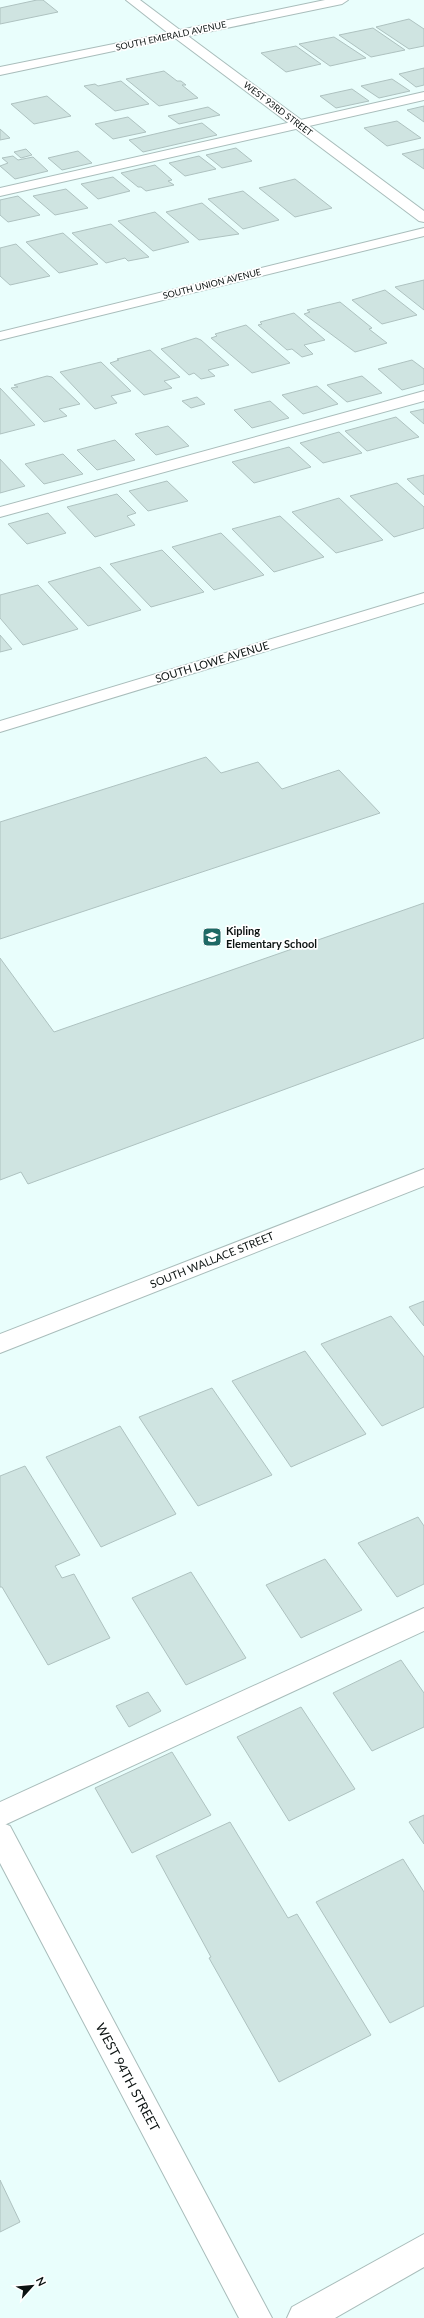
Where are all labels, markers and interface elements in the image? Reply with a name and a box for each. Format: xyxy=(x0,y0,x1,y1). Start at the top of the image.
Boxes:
street label: SOUTH EMERALD AVENUE xyxy=(115,18,227,53)
street label: WEST 93RD STREET xyxy=(242,79,316,139)
street label: SOUTH UNION AVENUE xyxy=(162,266,262,301)
street label: SOUTH LOWE AVENUE xyxy=(153,638,270,685)
place label: Kipling Elementary School xyxy=(226,924,317,950)
school or university icon: Kipling Elementary School xyxy=(201,926,223,948)
street label: SOUTH WALLACE STREET xyxy=(148,1229,276,1290)
street label: WEST 94TH STREET xyxy=(93,2020,163,2134)
north arrow xyxy=(12,2266,52,2306)
text: N xyxy=(34,2275,49,2288)

